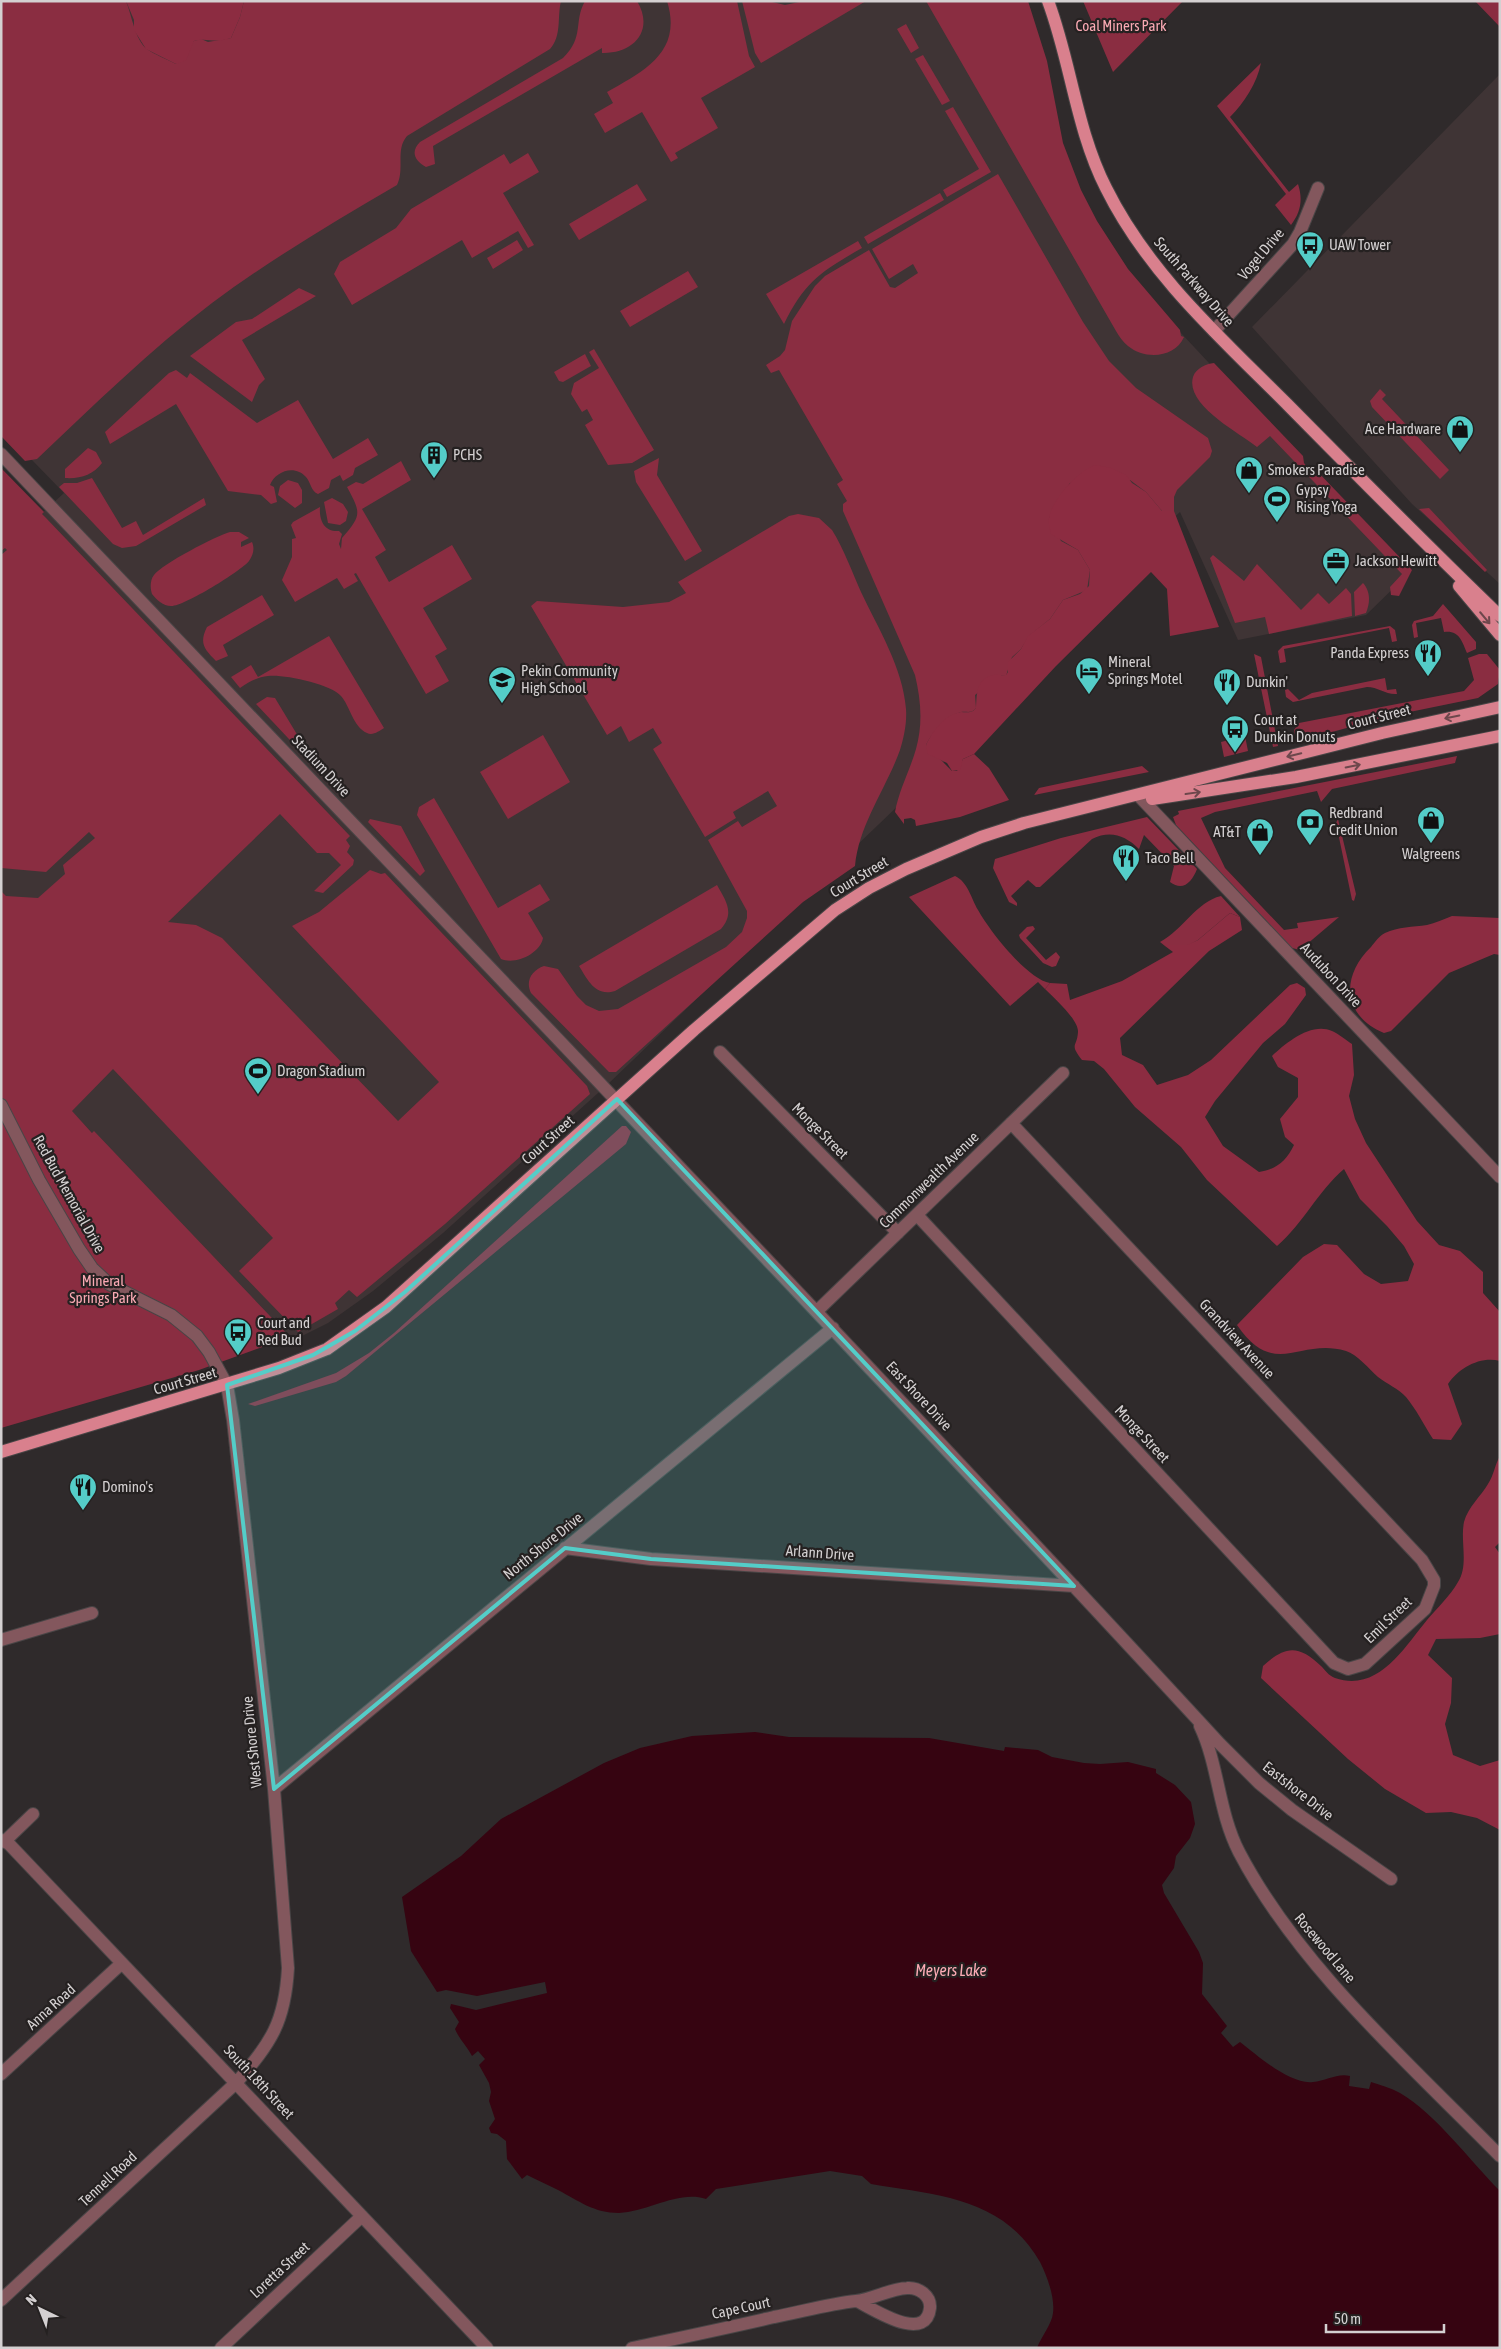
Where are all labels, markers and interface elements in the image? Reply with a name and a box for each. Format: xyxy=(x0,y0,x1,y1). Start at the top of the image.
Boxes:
park label: Coal Miners Park xyxy=(1075,17,1167,34)
street label: Vogel Drive xyxy=(1234,224,1287,283)
bus stop icon: UAW Tower xyxy=(1295,230,1325,269)
street label: South Parkway Drive xyxy=(1151,234,1238,330)
place label: UAW Tower xyxy=(1329,236,1391,253)
shop icon: Ace Hardware xyxy=(1445,414,1475,453)
place label: Ace Hardware xyxy=(1365,420,1441,437)
building icon: PCHS xyxy=(419,440,449,479)
place label: PCHS xyxy=(453,446,482,463)
shop icon: Smokers Paradise xyxy=(1234,455,1264,494)
place label: Smokers Paradise xyxy=(1268,461,1365,478)
place label: Gypsy Rising Yoga xyxy=(1296,481,1357,515)
sports icon: Gypsy Rising Yoga xyxy=(1262,484,1292,523)
office icon: Jackson Hewitt xyxy=(1321,546,1351,585)
place label: Jackson Hewitt xyxy=(1355,552,1437,569)
one-way arrow xyxy=(1479,611,1490,624)
restaurant icon: Panda Express xyxy=(1413,638,1443,677)
place label: Panda Express xyxy=(1330,644,1409,661)
place label: Mineral Springs Motel xyxy=(1108,653,1182,687)
hotel icon: Mineral Springs Motel xyxy=(1074,656,1104,695)
place label: Pekin Community High School xyxy=(521,662,618,696)
school or university icon: Pekin Community High School xyxy=(487,665,517,704)
restaurant icon: Dunkin' xyxy=(1212,667,1242,706)
place label: Dunkin' xyxy=(1246,673,1288,690)
street label: Court Street xyxy=(1345,700,1412,733)
place label: Court at Dunkin Donuts xyxy=(1254,711,1335,745)
one-way arrow xyxy=(1445,713,1461,723)
bus stop icon: Court at Dunkin Donuts xyxy=(1220,714,1250,753)
street label: Stadium Drive xyxy=(289,732,354,800)
one-way arrow xyxy=(1286,751,1302,760)
one-way arrow xyxy=(1345,761,1361,770)
one-way arrow xyxy=(1185,788,1201,798)
place label: Redbrand Credit Union xyxy=(1329,804,1398,838)
shop icon: Walgreens xyxy=(1416,805,1446,844)
bank icon: Redbrand Credit Union xyxy=(1295,807,1325,846)
shop icon: AT&T xyxy=(1245,817,1275,856)
place label: AT&T xyxy=(1213,823,1241,840)
restaurant icon: Taco Bell xyxy=(1111,843,1141,882)
place label: Walgreens xyxy=(1402,845,1460,862)
place label: Taco Bell xyxy=(1145,849,1194,866)
street label: Court Street xyxy=(827,853,891,900)
street label: Audubon Drive xyxy=(1297,939,1366,1010)
sports icon: Dragon Stadium xyxy=(243,1056,273,1095)
place label: Dragon Stadium xyxy=(277,1062,365,1079)
street label: Monge Street xyxy=(789,1099,852,1162)
street label: Court Street xyxy=(518,1112,577,1168)
street label: Commonwealth Avenue xyxy=(875,1128,982,1231)
street label: Red Bud Memorial Drive xyxy=(30,1132,109,1256)
park label: Mineral Springs Park xyxy=(69,1272,137,1306)
street label: Grandview Avenue xyxy=(1196,1295,1279,1382)
place label: Court and Red Bud xyxy=(257,1314,310,1348)
bus stop icon: Court and Red Bud xyxy=(223,1317,253,1356)
street label: East Shore Drive xyxy=(883,1358,956,1434)
street label: Court Street xyxy=(151,1363,218,1398)
street label: Monge Street xyxy=(1111,1401,1173,1466)
restaurant icon: Domino's xyxy=(68,1472,98,1511)
place label: Domino's xyxy=(102,1478,153,1495)
street label: North Shore Drive xyxy=(500,1508,586,1583)
street label: Arlann Drive xyxy=(785,1542,855,1563)
street label: Emil Street xyxy=(1360,1593,1415,1646)
street label: West Shore Drive xyxy=(238,1695,265,1789)
street label: Eastshore Drive xyxy=(1260,1758,1337,1824)
street label: Rosewood Lane xyxy=(1291,1909,1359,1986)
water label: Meyers Lake xyxy=(915,1961,987,1980)
street label: Anna Road xyxy=(23,1980,78,2033)
street label: South 18th Street xyxy=(221,2041,298,2122)
street label: Tennell Road xyxy=(75,2148,140,2210)
street label: Loretta Street xyxy=(247,2238,313,2301)
north arrow xyxy=(15,2284,65,2334)
text: N xyxy=(23,2291,40,2308)
street label: Cape Court xyxy=(710,2293,772,2322)
scale bar xyxy=(1326,2302,1444,2334)
text: 50 m xyxy=(1334,2310,1361,2327)

